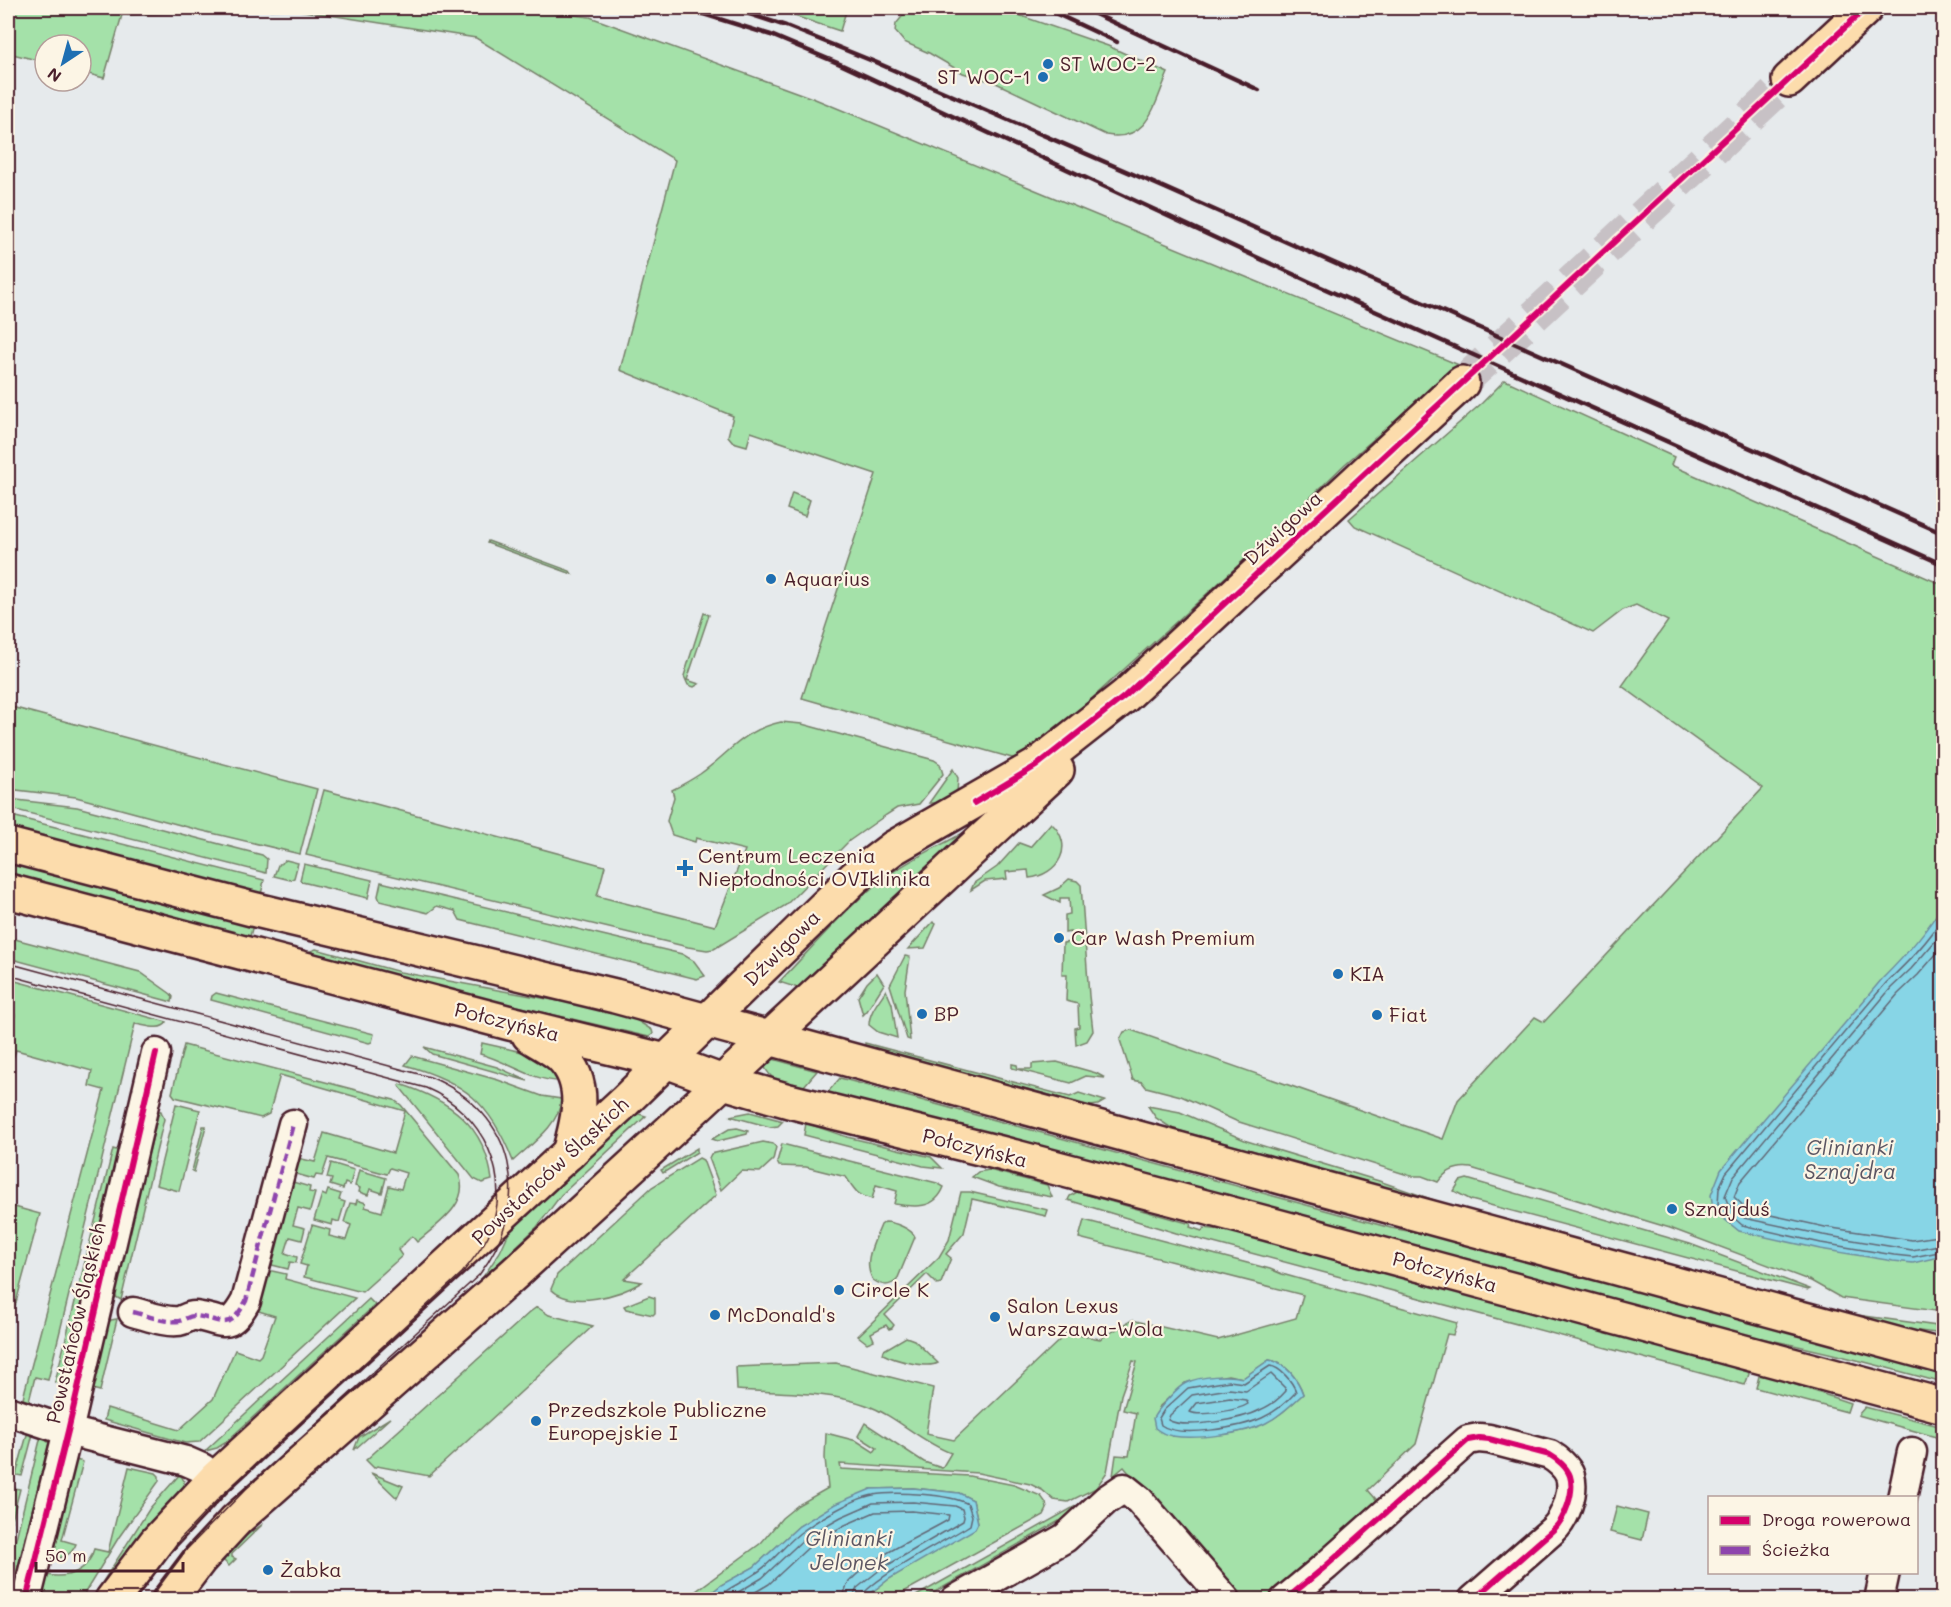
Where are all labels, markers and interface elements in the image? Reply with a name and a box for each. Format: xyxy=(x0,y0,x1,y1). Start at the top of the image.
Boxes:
north arrow xyxy=(33,33,93,93)
place label: ST WOC-2 xyxy=(1060,50,1156,76)
marker: ST WOC-2 xyxy=(1041,57,1055,71)
text: N xyxy=(43,63,65,88)
place label: ST WOC-1 xyxy=(937,63,1031,89)
marker: ST WOC-1 xyxy=(1036,70,1050,84)
street label: Dźwigowa xyxy=(1238,484,1327,570)
place label: Aquarius xyxy=(783,565,870,591)
marker: Aquarius xyxy=(764,572,778,586)
place label: Centrum Leczenia Niepłodności OVIklinika xyxy=(698,842,931,891)
marker: Centrum Leczenia Niepłodności OVIklinika xyxy=(676,859,694,877)
street label: Dźwigowa xyxy=(737,903,825,991)
place label: Car Wash Premium xyxy=(1071,924,1255,950)
marker: Car Wash Premium xyxy=(1052,931,1066,945)
place label: KIA xyxy=(1350,960,1385,986)
marker: KIA xyxy=(1331,967,1345,981)
street label: Połczyńska xyxy=(452,995,563,1047)
place label: BP xyxy=(934,1000,959,1026)
place label: Fiat xyxy=(1389,1001,1428,1027)
marker: BP xyxy=(915,1007,929,1021)
marker: Fiat xyxy=(1370,1008,1384,1022)
street label: Powstańców Śląskich xyxy=(465,1091,633,1250)
street label: Połczyńska xyxy=(920,1121,1031,1173)
water label: Glinianki Sznajdra xyxy=(1804,1133,1896,1184)
place label: Sznajduś xyxy=(1684,1195,1770,1221)
marker: Sznajduś xyxy=(1665,1202,1679,1216)
street label: Powstańców Śląskich xyxy=(39,1220,111,1426)
street label: Połczyńska xyxy=(1390,1245,1501,1298)
place label: Circle K xyxy=(851,1276,929,1302)
marker: Circle K xyxy=(832,1283,846,1297)
place label: Salon Lexus Warszawa-Wola xyxy=(1007,1292,1164,1341)
place label: McDonald's xyxy=(727,1301,836,1327)
marker: McDonald's xyxy=(708,1308,722,1322)
marker: Salon Lexus Warszawa-Wola xyxy=(988,1310,1002,1324)
place label: Przedszkole Publiczne Europejskie I xyxy=(548,1396,767,1445)
marker: Przedszkole Publiczne Europejskie I xyxy=(529,1414,543,1428)
legend xyxy=(1708,1496,1918,1574)
text: Droga rowerowa xyxy=(1762,1507,1911,1531)
water label: Glinianki Jelonek xyxy=(805,1524,893,1575)
scale bar xyxy=(36,1535,183,1573)
text: Ścieżka xyxy=(1762,1537,1830,1561)
text: 50 m xyxy=(45,1543,87,1567)
place label: Żabka xyxy=(280,1556,342,1582)
marker: Żabka xyxy=(261,1563,275,1577)

